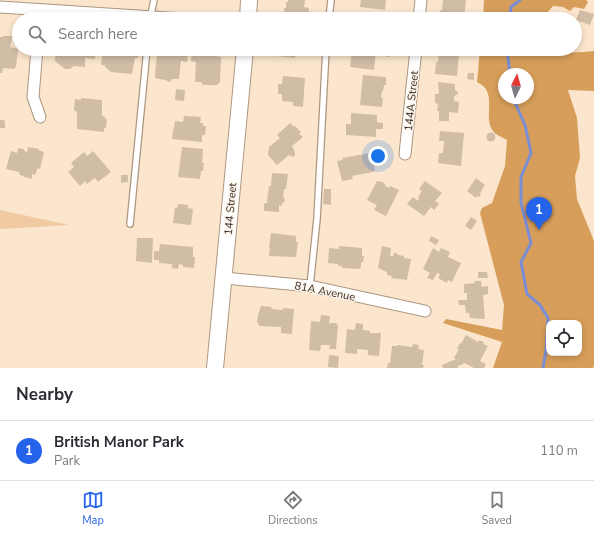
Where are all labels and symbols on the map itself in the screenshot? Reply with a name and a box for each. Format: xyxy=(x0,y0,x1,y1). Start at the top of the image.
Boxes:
north arrow xyxy=(498,68,534,104)
street label: 144A Street xyxy=(401,70,422,132)
your location xyxy=(368,146,388,166)
street label: 144 Street xyxy=(221,182,240,236)
pin: 1 xyxy=(526,197,552,230)
street label: 81A Avenue xyxy=(293,278,357,305)

